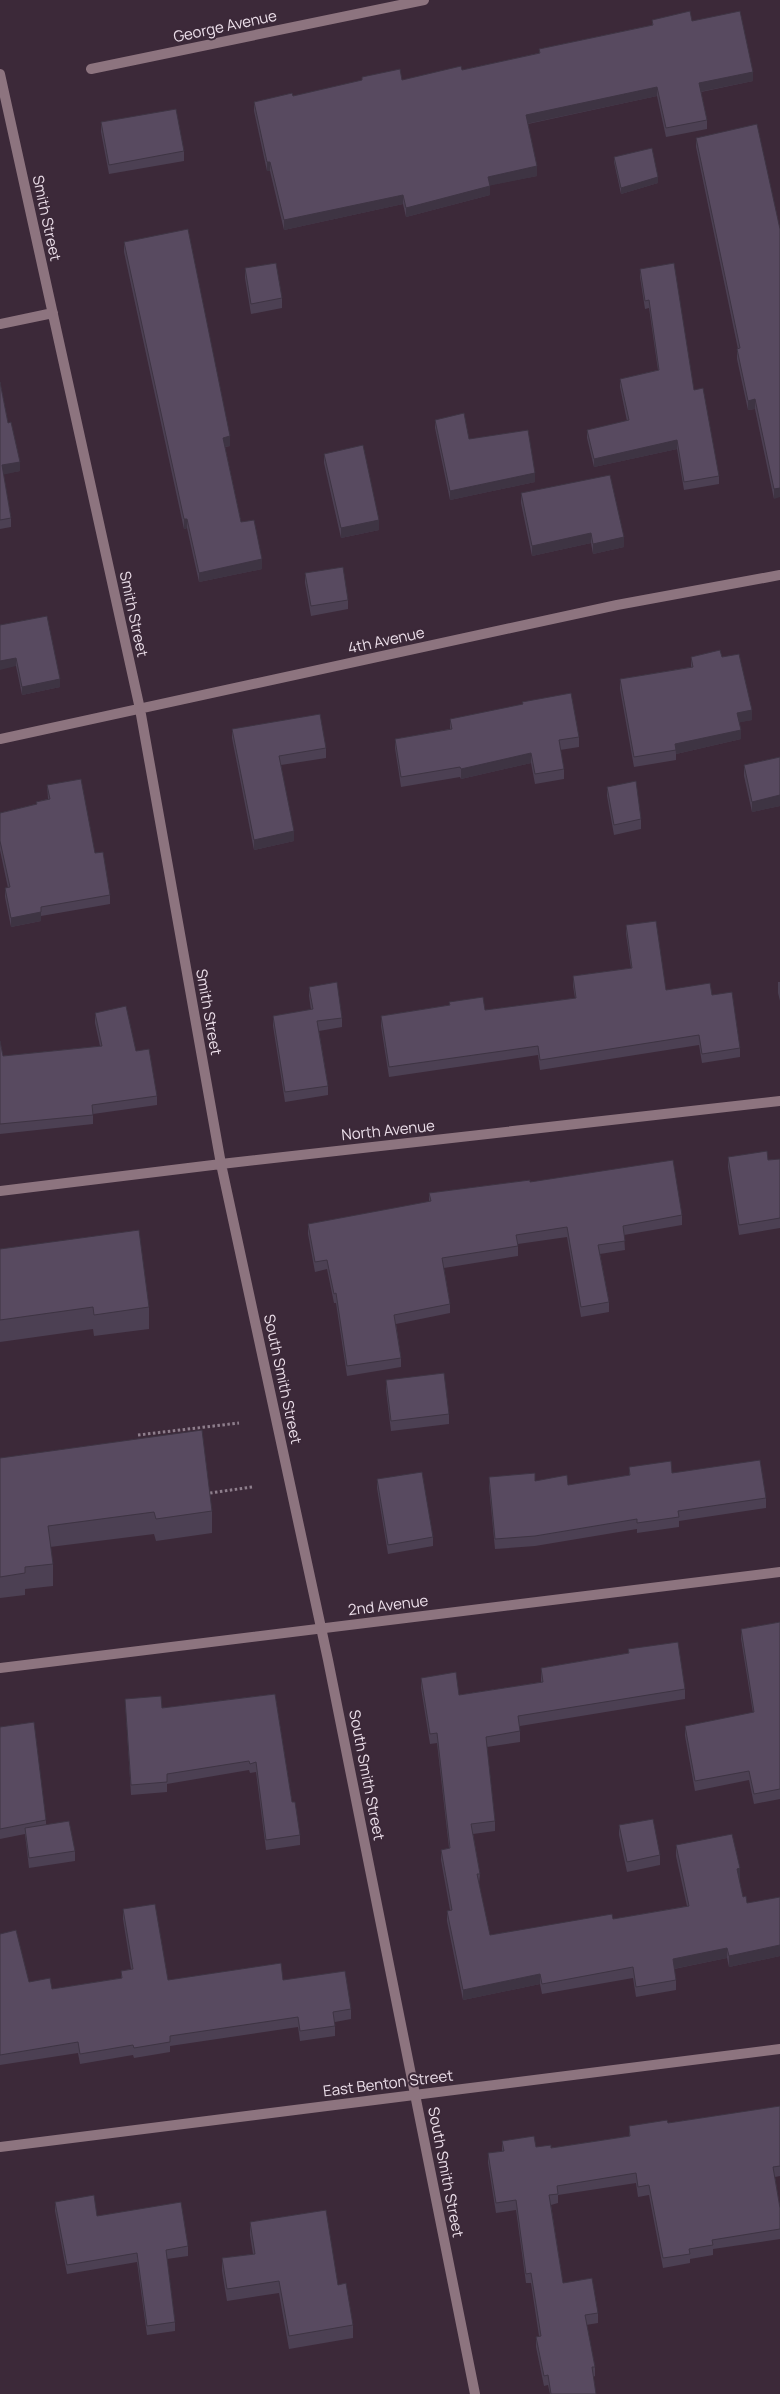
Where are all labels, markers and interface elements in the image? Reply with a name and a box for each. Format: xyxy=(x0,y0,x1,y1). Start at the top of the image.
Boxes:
street label: George Avenue xyxy=(171,5,279,47)
street label: Smith Street xyxy=(28,173,66,263)
street label: Smith Street xyxy=(115,569,153,659)
street label: 4th Avenue xyxy=(346,622,427,658)
street label: Smith Street xyxy=(191,967,227,1057)
street label: North Avenue xyxy=(340,1115,436,1145)
street label: South Smith Street xyxy=(259,1312,307,1446)
street label: 2nd Avenue xyxy=(347,1590,430,1620)
street label: South Smith Street xyxy=(344,1708,390,1842)
street label: East Benton Street xyxy=(322,2065,454,2101)
street label: South Smith Street xyxy=(423,2105,469,2239)

